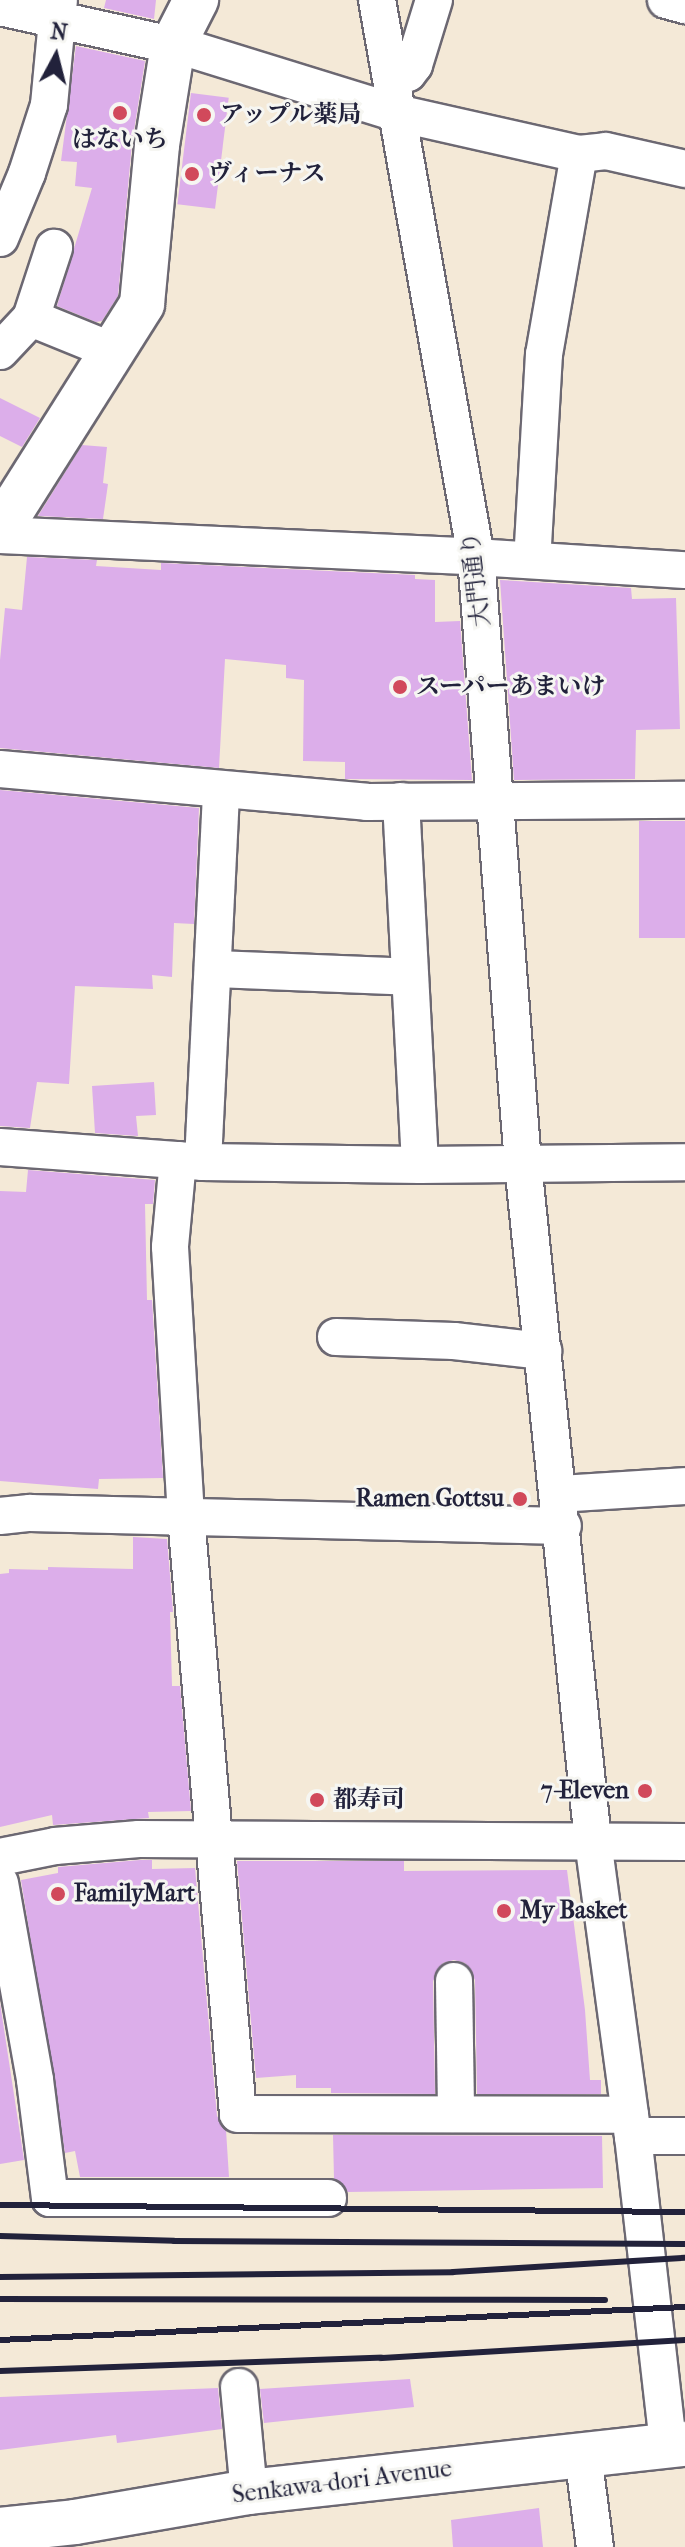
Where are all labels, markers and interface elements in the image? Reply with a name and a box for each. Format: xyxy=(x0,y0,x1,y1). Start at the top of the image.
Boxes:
north arrow xyxy=(16,16,96,96)
text: N xyxy=(49,18,69,46)
place label: アップル薬局 xyxy=(220,101,364,129)
marker: はないち xyxy=(111,104,129,122)
marker: アップル薬局 xyxy=(195,106,213,124)
place label: はないち xyxy=(72,126,168,154)
place label: ヴィーナス xyxy=(208,160,328,188)
marker: ヴィーナス xyxy=(183,165,201,183)
street label: 大門通り xyxy=(456,530,496,628)
place label: スーパーあまいけ xyxy=(416,673,607,701)
marker: スーパーあまいけ xyxy=(391,678,409,696)
place label: Ramen Gottsu xyxy=(356,1485,504,1513)
marker: Ramen Gottsu xyxy=(511,1490,529,1508)
place label: 7-Eleven xyxy=(541,1777,629,1805)
marker: 7-Eleven xyxy=(636,1782,654,1800)
place label: 都寿司 xyxy=(333,1786,405,1814)
marker: 都寿司 xyxy=(308,1791,326,1809)
place label: FamilyMart xyxy=(74,1880,195,1908)
marker: FamilyMart xyxy=(49,1885,67,1903)
place label: My Basket xyxy=(520,1897,627,1925)
marker: My Basket xyxy=(495,1902,513,1920)
street label: Senkawa-dori Avenue xyxy=(231,2454,453,2510)

